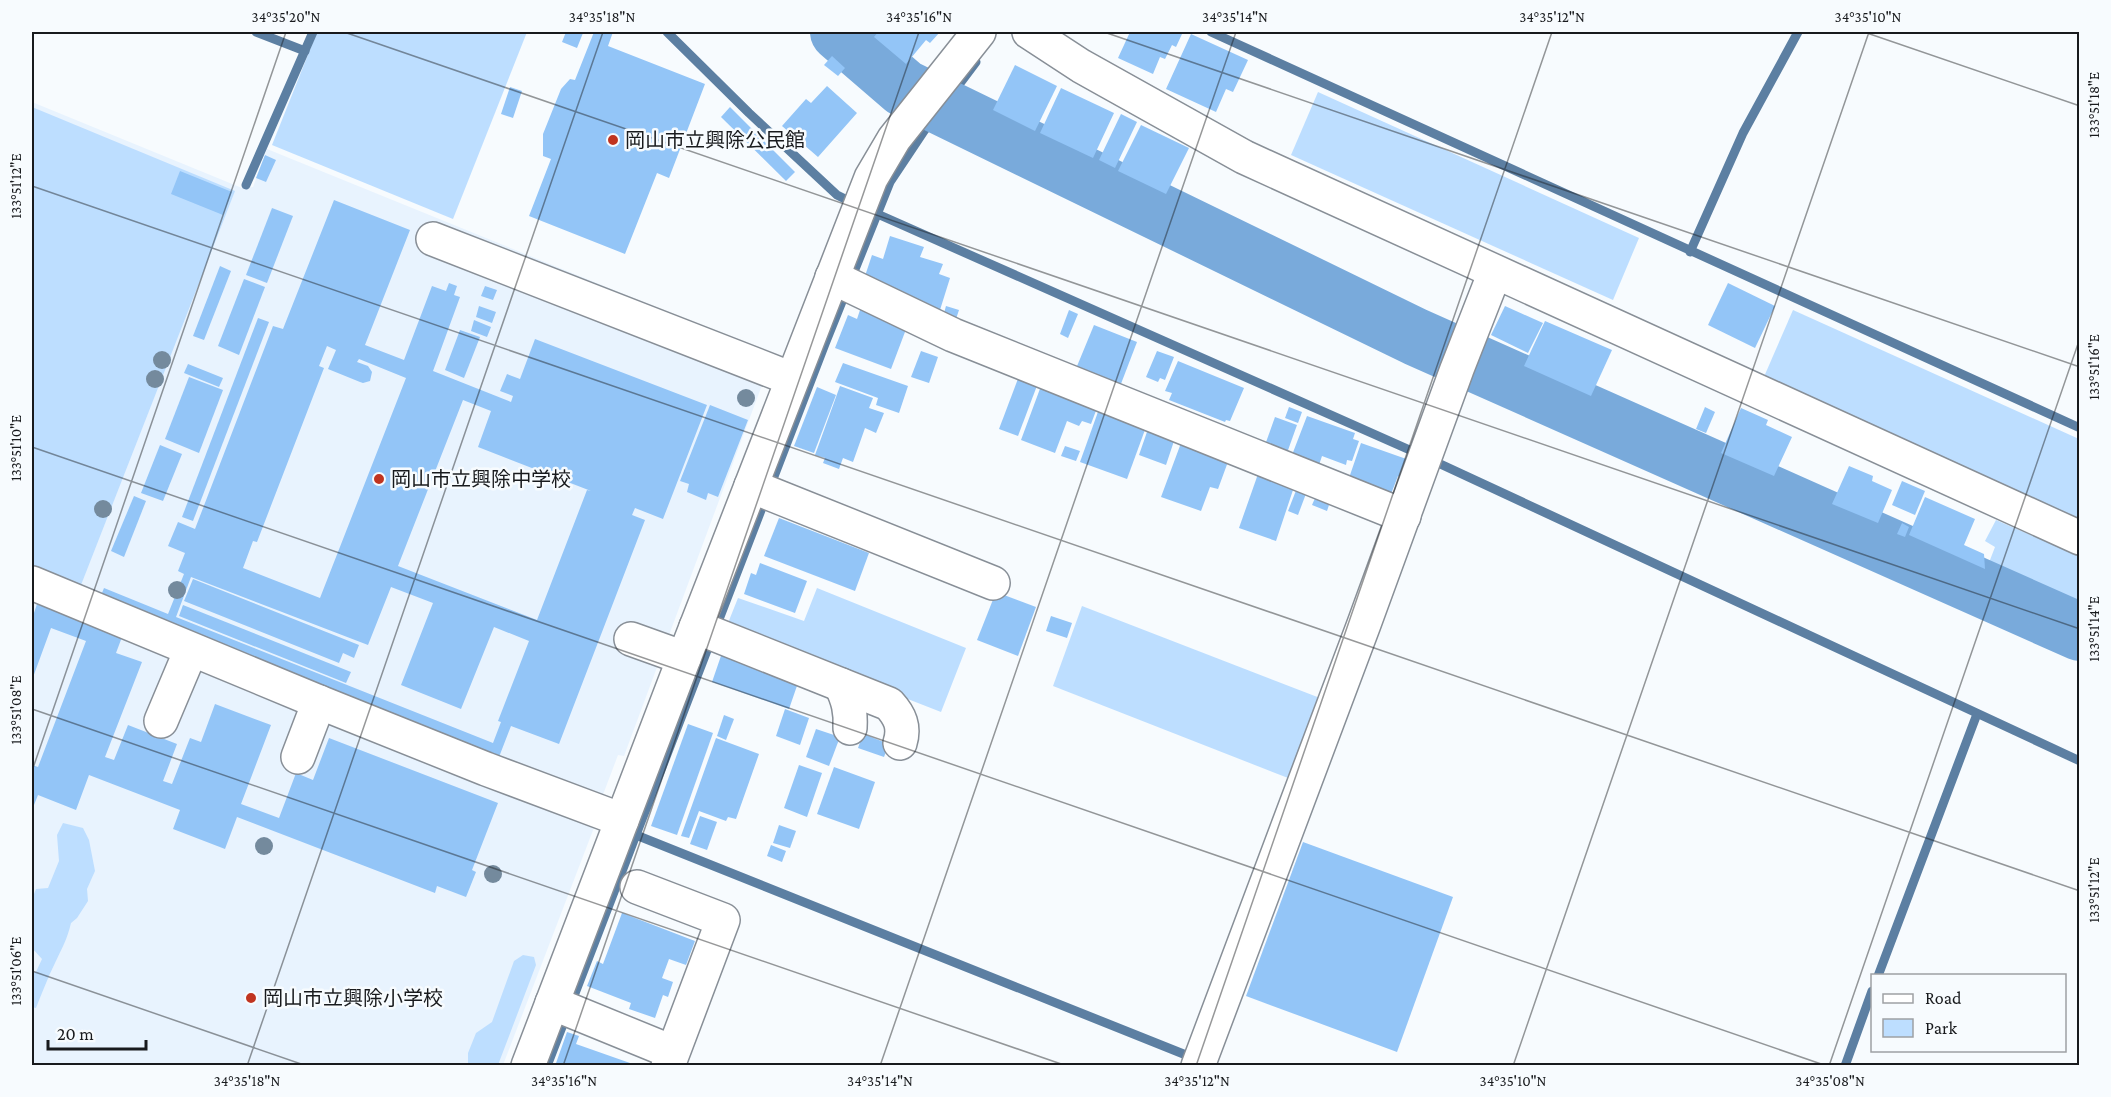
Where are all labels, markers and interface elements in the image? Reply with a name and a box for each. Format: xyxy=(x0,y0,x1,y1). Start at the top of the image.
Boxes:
text: 34°35'20"N xyxy=(252,9,321,25)
text: 34°35'18"N xyxy=(569,9,635,25)
text: 34°35'16"N xyxy=(886,9,952,25)
text: 34°35'14"N xyxy=(1202,9,1268,25)
text: 34°35'12"N xyxy=(1519,9,1585,25)
text: 34°35'10"N xyxy=(1835,9,1902,25)
text: 133°51'18"E xyxy=(2086,72,2102,138)
place label: 岡山市立興除公民館 xyxy=(625,129,805,151)
marker: 岡山市立興除公民館 xyxy=(606,133,620,147)
text: 133°51'12"E xyxy=(8,153,24,219)
text: 133°51'16"E xyxy=(2086,334,2102,400)
text: 133°51'10"E xyxy=(8,415,24,481)
place label: 岡山市立興除中学校 xyxy=(391,468,571,490)
marker: 岡山市立興除中学校 xyxy=(372,472,386,486)
text: 133°51'14"E xyxy=(2086,596,2102,662)
text: 133°51'08"E xyxy=(8,675,24,745)
text: 133°51'12"E xyxy=(2086,857,2102,923)
text: 133°51'06"E xyxy=(8,937,24,1005)
legend xyxy=(1871,974,2066,1052)
place label: 岡山市立興除小学校 xyxy=(263,987,443,1009)
text: Road xyxy=(1925,988,1962,1008)
marker: 岡山市立興除小学校 xyxy=(244,991,258,1005)
scale bar xyxy=(48,1013,146,1051)
text: Park xyxy=(1925,1018,1957,1038)
text: 20 m xyxy=(57,1024,94,1044)
text: 34°35'18"N xyxy=(214,1073,280,1089)
text: 34°35'16"N xyxy=(531,1073,597,1089)
text: 34°35'14"N xyxy=(847,1073,913,1089)
text: 34°35'12"N xyxy=(1164,1073,1230,1089)
text: 34°35'10"N xyxy=(1480,1073,1547,1089)
text: 34°35'08"N xyxy=(1795,1073,1865,1089)

